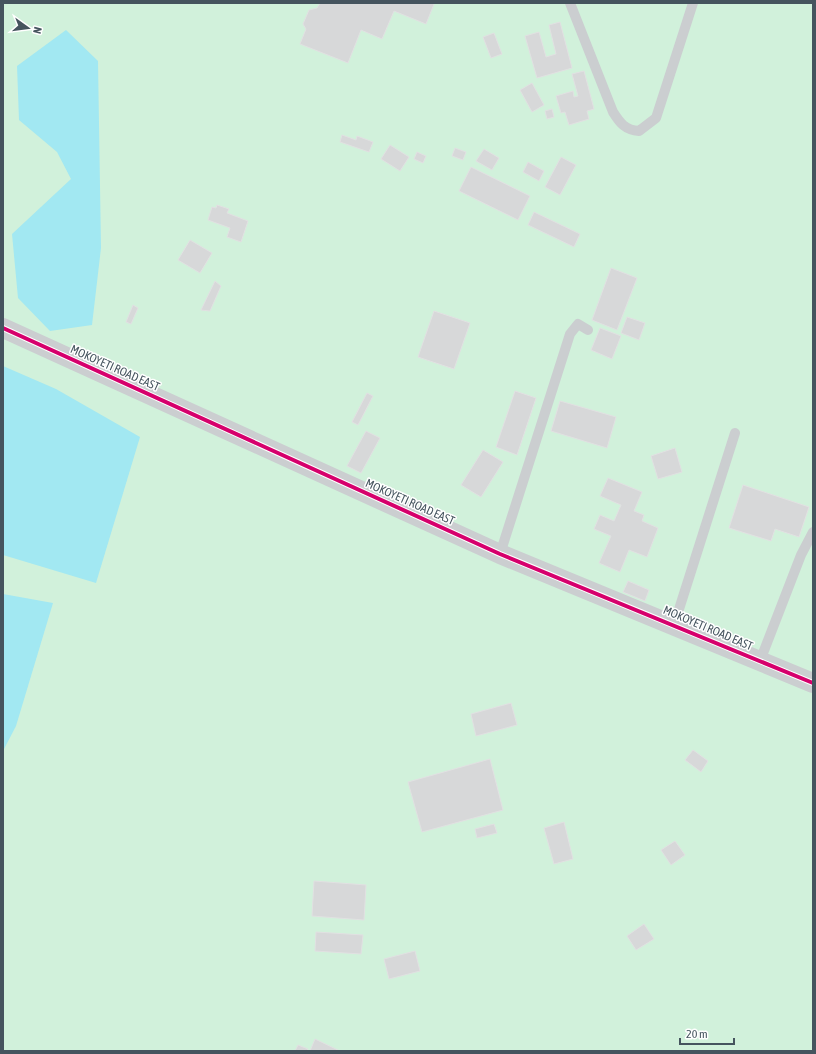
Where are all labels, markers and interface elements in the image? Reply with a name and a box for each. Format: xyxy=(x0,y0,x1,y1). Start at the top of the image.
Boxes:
north arrow xyxy=(8,8,48,48)
text: N xyxy=(31,26,44,35)
street label: MOKOYETI ROAD EAST xyxy=(68,342,162,394)
street label: MOKOYETI ROAD EAST xyxy=(363,476,457,528)
street label: MOKOYETI ROAD EAST xyxy=(661,603,756,653)
scale bar xyxy=(680,1020,734,1046)
text: 20 m xyxy=(686,1027,708,1041)

